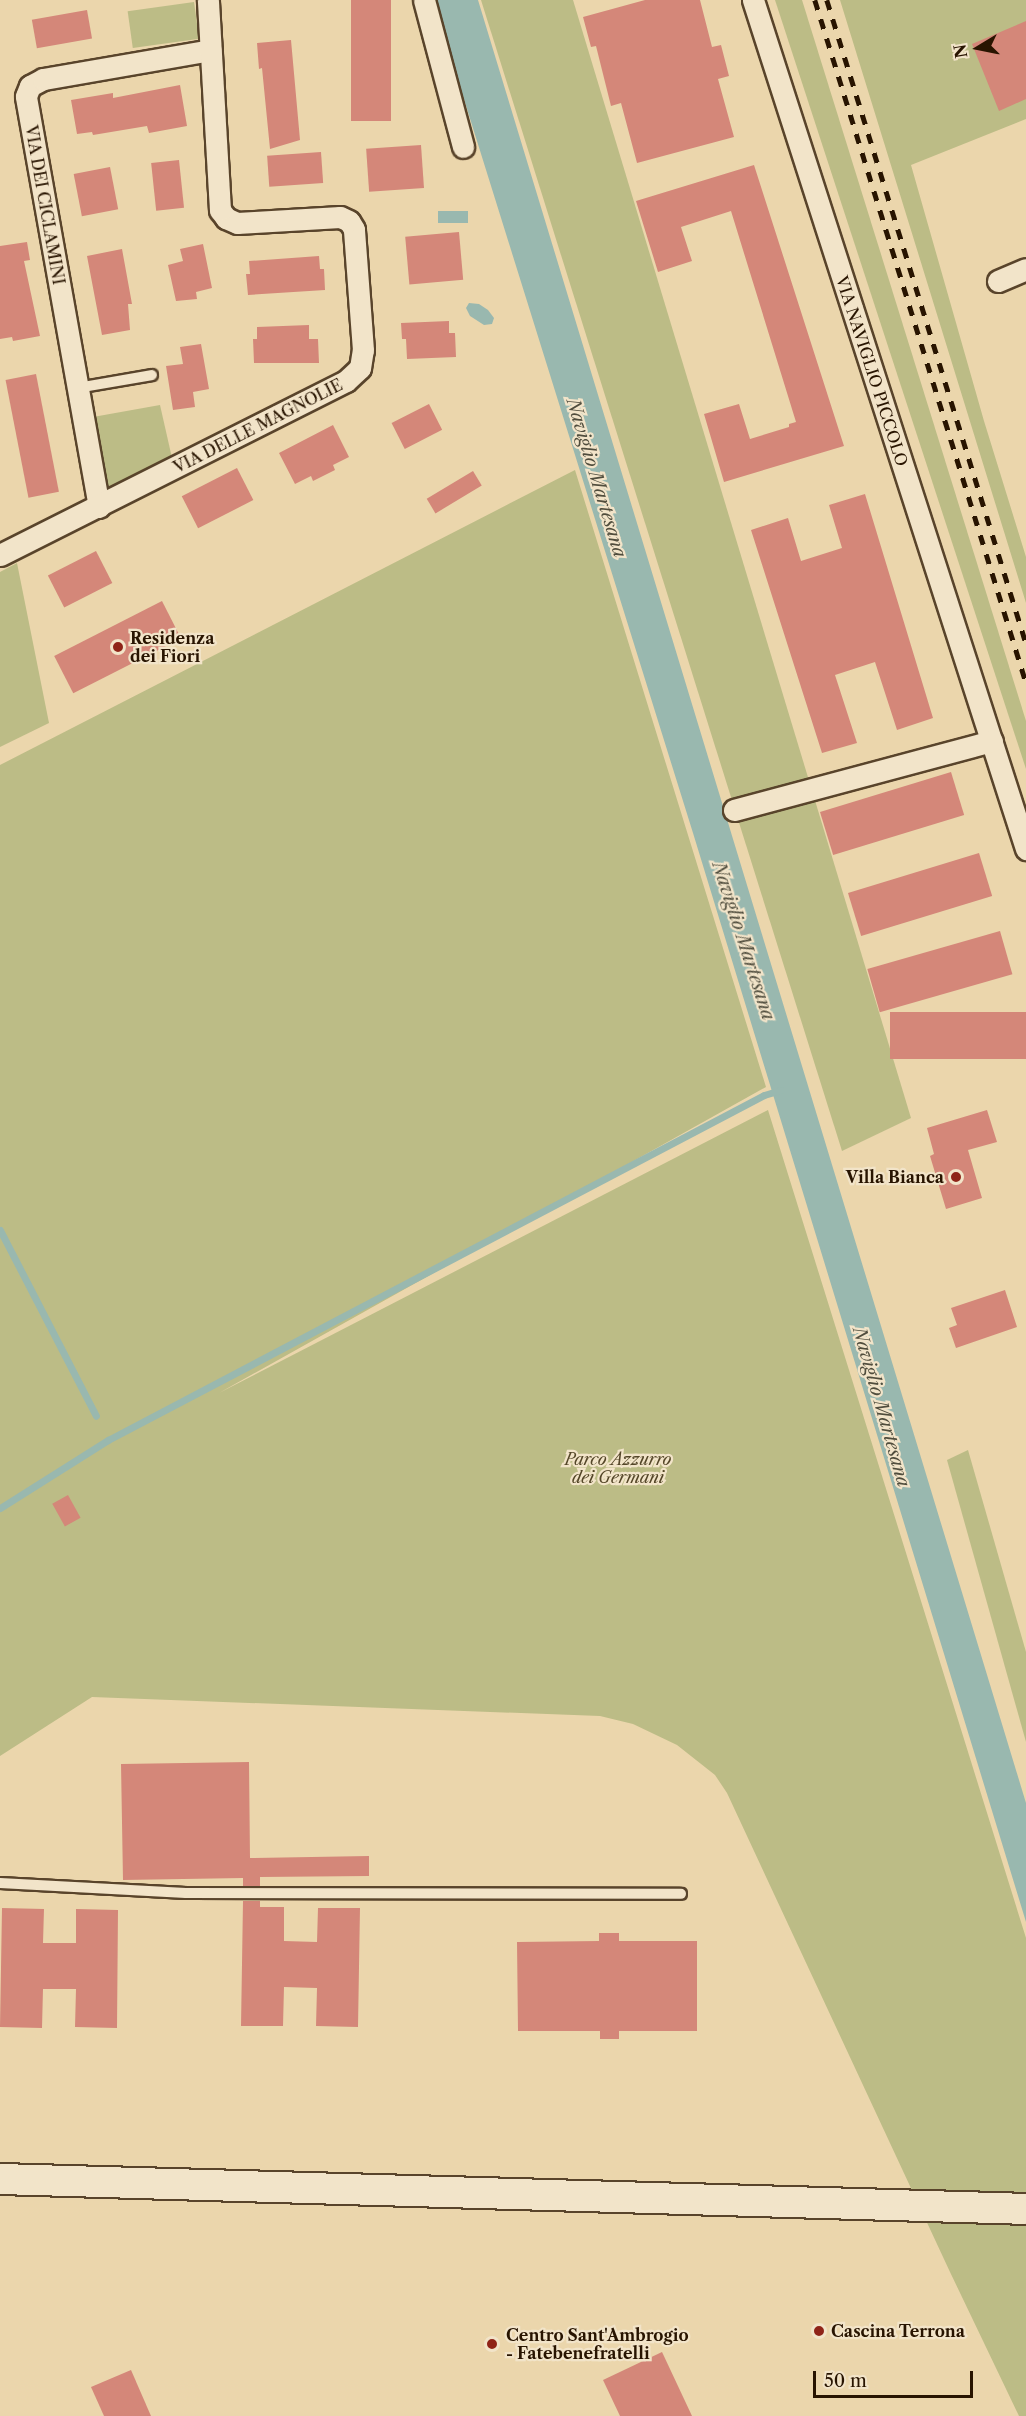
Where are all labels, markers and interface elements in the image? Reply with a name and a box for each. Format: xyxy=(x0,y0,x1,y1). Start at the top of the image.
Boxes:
north arrow xyxy=(948,18,1008,78)
text: N xyxy=(949,43,971,60)
street label: VIA DEI CICLAMINI xyxy=(21,124,69,286)
street label: VIA NAVIGLIO PICCOLO xyxy=(832,273,912,469)
street label: VIA DELLE MAGNOLIE xyxy=(170,375,346,477)
water label: Naviglio Martesana xyxy=(561,396,631,560)
place label: Residenza dei Fiori xyxy=(130,628,214,666)
marker: Residenza dei Fiori xyxy=(111,640,125,654)
water label: Naviglio Martesana xyxy=(707,859,779,1023)
place label: Villa Bianca xyxy=(846,1167,944,1187)
marker: Villa Bianca xyxy=(949,1170,963,1184)
water label: Naviglio Martesana xyxy=(848,1324,914,1490)
park label: Parco Azzurro dei Germani xyxy=(565,1449,671,1487)
place label: Cascina Terrona xyxy=(831,2321,966,2341)
marker: Cascina Terrona xyxy=(812,2324,826,2338)
place label: Centro Sant'Ambrogio - Fatebenefratelli xyxy=(506,2325,689,2363)
marker: Centro Sant'Ambrogio - Fatebenefratelli xyxy=(483,2335,501,2353)
scale bar xyxy=(816,2359,976,2397)
text: 50 m xyxy=(824,2370,867,2392)

